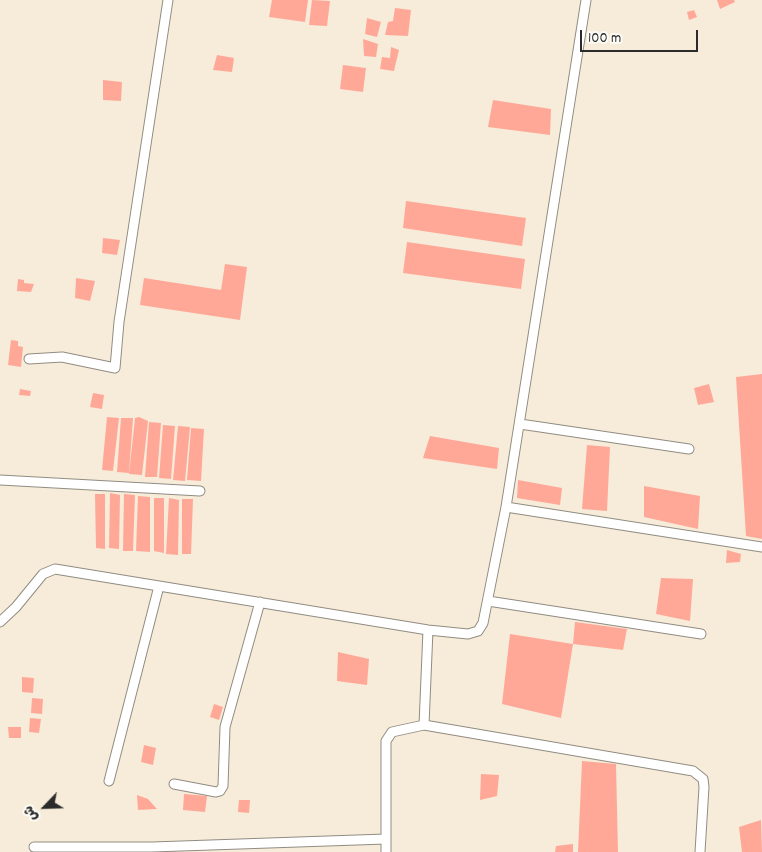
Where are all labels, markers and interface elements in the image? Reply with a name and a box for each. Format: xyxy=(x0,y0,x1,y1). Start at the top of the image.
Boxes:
scale bar xyxy=(582,20,700,52)
text: 100 m xyxy=(588,28,621,50)
north arrow xyxy=(20,782,70,832)
text: ش xyxy=(19,802,44,824)

